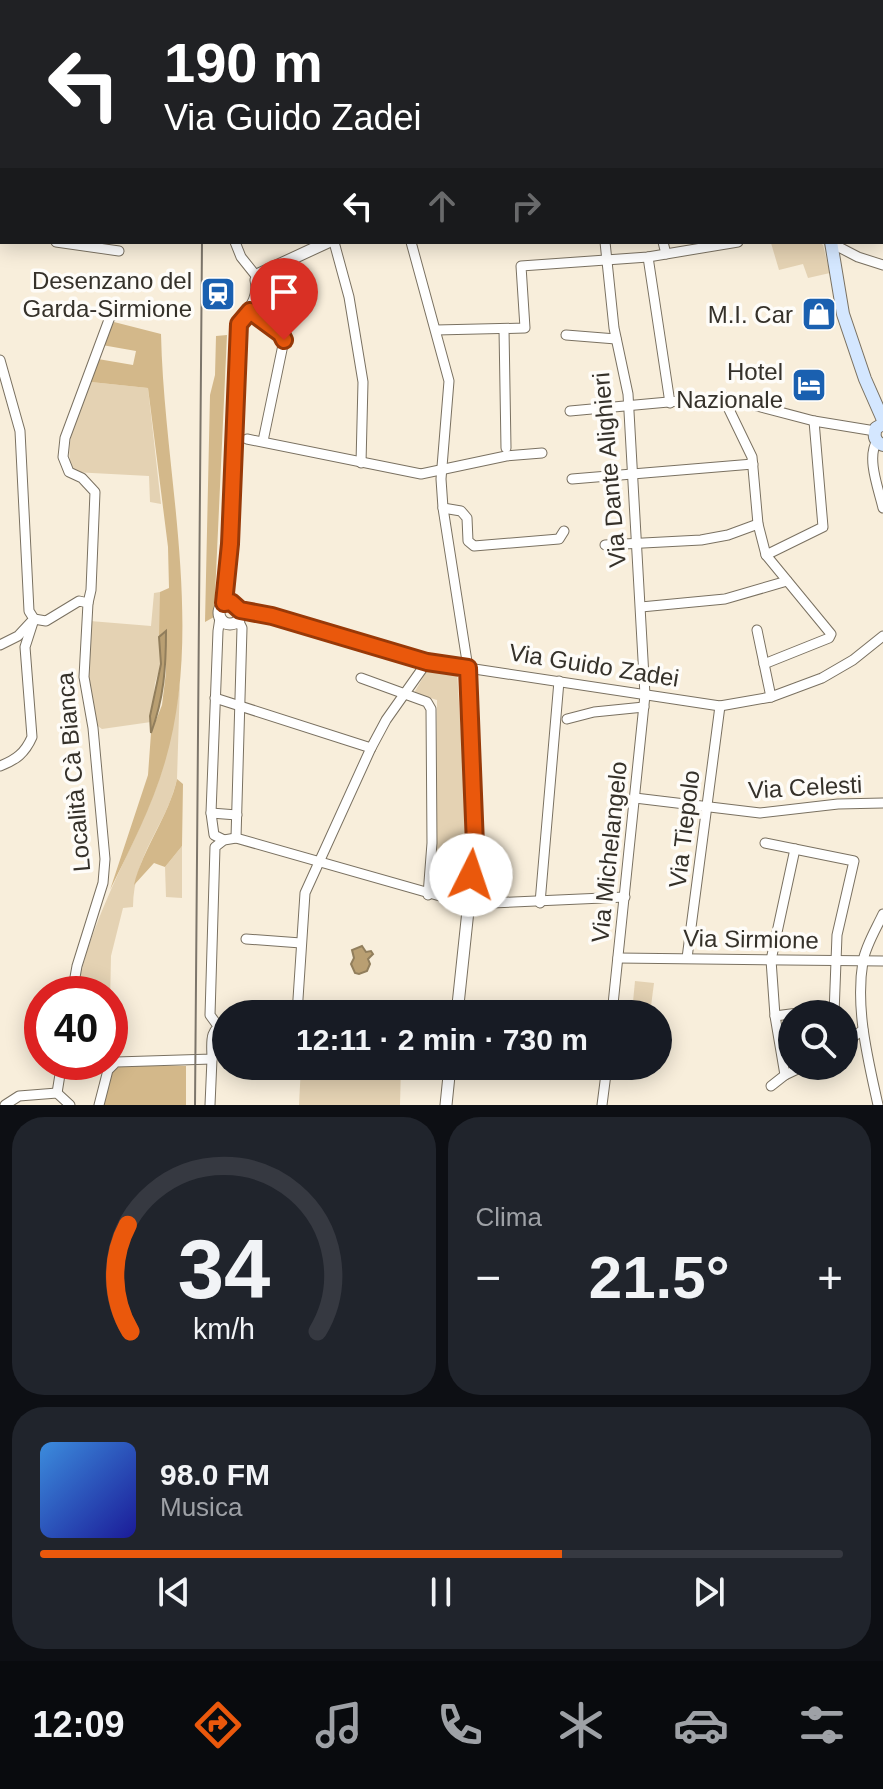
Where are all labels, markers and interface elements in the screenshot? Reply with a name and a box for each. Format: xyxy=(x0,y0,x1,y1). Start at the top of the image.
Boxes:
text: 190 m xyxy=(164,31,323,94)
icon: left xyxy=(32,32,136,136)
text: Via Guido Zadei xyxy=(164,97,422,138)
icon: left xyxy=(336,184,380,228)
icon: ahead xyxy=(420,184,464,228)
icon: right xyxy=(504,184,548,228)
pin xyxy=(250,258,318,340)
place label: Desenzano del Garda-Sirmione xyxy=(23,267,192,322)
icon: arrive xyxy=(262,270,306,314)
station icon: Desenzano del Garda-Sirmione xyxy=(199,275,237,313)
shop icon: M.I. Car xyxy=(800,295,838,333)
place label: M.I. Car xyxy=(708,301,793,328)
place label: Hotel Nazionale xyxy=(676,358,783,413)
hotel icon: Hotel Nazionale xyxy=(790,366,828,404)
street label: Via Dante Alighieri xyxy=(587,371,631,569)
street label: Via Guido Zadei xyxy=(507,638,681,692)
street label: Località Cà Bianca xyxy=(51,670,95,873)
street label: Via Michelangelo xyxy=(586,760,632,944)
street label: Via Tiepolo xyxy=(663,769,705,889)
street label: Via Celesti xyxy=(747,771,863,803)
position arrow xyxy=(429,833,513,917)
street label: Via Sirmione xyxy=(683,924,819,954)
speed limit sign: 40 xyxy=(24,976,128,1080)
map controls xyxy=(778,1000,858,1080)
button: search xyxy=(778,1000,858,1080)
text: 12:11 · 2 min · 730 m xyxy=(296,1023,588,1056)
text: Clima xyxy=(476,1202,542,1232)
text: 34 xyxy=(177,1223,270,1316)
text: 21.5° xyxy=(589,1244,730,1311)
text: − xyxy=(476,1253,501,1302)
text: + xyxy=(817,1253,843,1302)
text: km/h xyxy=(193,1313,255,1345)
text: 98.0 FM xyxy=(160,1458,270,1491)
text: Musica xyxy=(160,1492,242,1522)
icon: previous xyxy=(152,1570,196,1614)
icon: pause xyxy=(419,1570,463,1614)
icon: next xyxy=(687,1570,731,1614)
icon: directions xyxy=(190,1697,246,1753)
icon: music xyxy=(311,1697,367,1753)
icon: phone xyxy=(432,1697,488,1753)
icon: climate xyxy=(553,1697,609,1753)
icon: car xyxy=(673,1697,729,1753)
icon: filters xyxy=(794,1697,850,1753)
text: 12:09 xyxy=(32,1704,125,1745)

